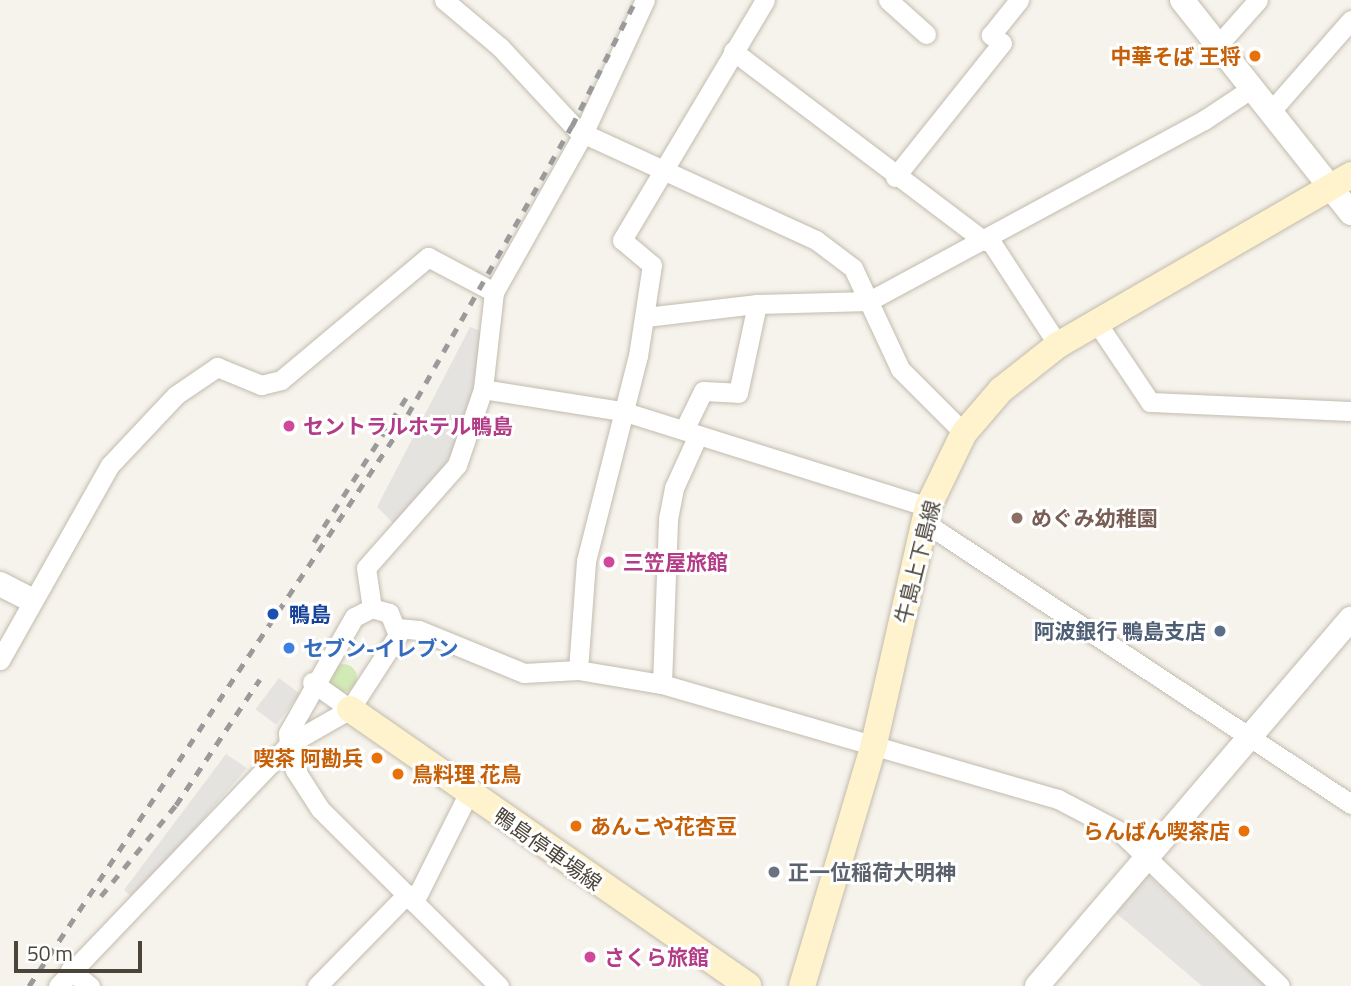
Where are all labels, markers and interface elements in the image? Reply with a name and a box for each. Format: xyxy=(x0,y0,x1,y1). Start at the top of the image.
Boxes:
place label: 中華そば 王将 xyxy=(1110,43,1241,69)
marker: 中華そば 王将 xyxy=(1247,48,1263,64)
place label: セントラルホテル鴨島 xyxy=(303,413,513,439)
marker: セントラルホテル鴨島 xyxy=(281,418,297,434)
street label: 牛島上下島線 xyxy=(890,498,944,626)
place label: めぐみ幼稚園 xyxy=(1031,505,1157,531)
marker: めぐみ幼稚園 xyxy=(1009,510,1025,526)
place label: 三笠屋旅館 xyxy=(623,549,728,575)
marker: 三笠屋旅館 xyxy=(601,554,617,570)
place label: 鴨島 xyxy=(289,601,331,627)
marker: 鴨島 xyxy=(263,604,283,624)
place label: 阿波銀行 鴨島支店 xyxy=(1033,618,1206,644)
marker: 阿波銀行 鴨島支店 xyxy=(1212,623,1228,639)
place label: セブン-イレブン xyxy=(303,635,459,661)
marker: セブン-イレブン xyxy=(281,640,297,656)
place label: 喫茶 阿勘兵 xyxy=(253,745,363,771)
marker: 喫茶 阿勘兵 xyxy=(369,750,385,766)
place label: 鳥料理 花鳥 xyxy=(412,761,522,787)
marker: 鳥料理 花鳥 xyxy=(390,766,406,782)
street label: 鴨島停車場線 xyxy=(489,803,607,895)
place label: あんこや花杏豆 xyxy=(590,813,737,839)
marker: あんこや花杏豆 xyxy=(568,818,584,834)
place label: らんばん喫茶店 xyxy=(1083,818,1230,844)
marker: らんばん喫茶店 xyxy=(1236,823,1252,839)
place label: 正一位稲荷大明神 xyxy=(788,859,956,885)
marker: 正一位稲荷大明神 xyxy=(766,864,782,880)
scale bar xyxy=(18,926,145,970)
text: 50 m xyxy=(27,937,73,969)
place label: さくら旅館 xyxy=(604,944,709,970)
marker: さくら旅館 xyxy=(582,949,598,965)

